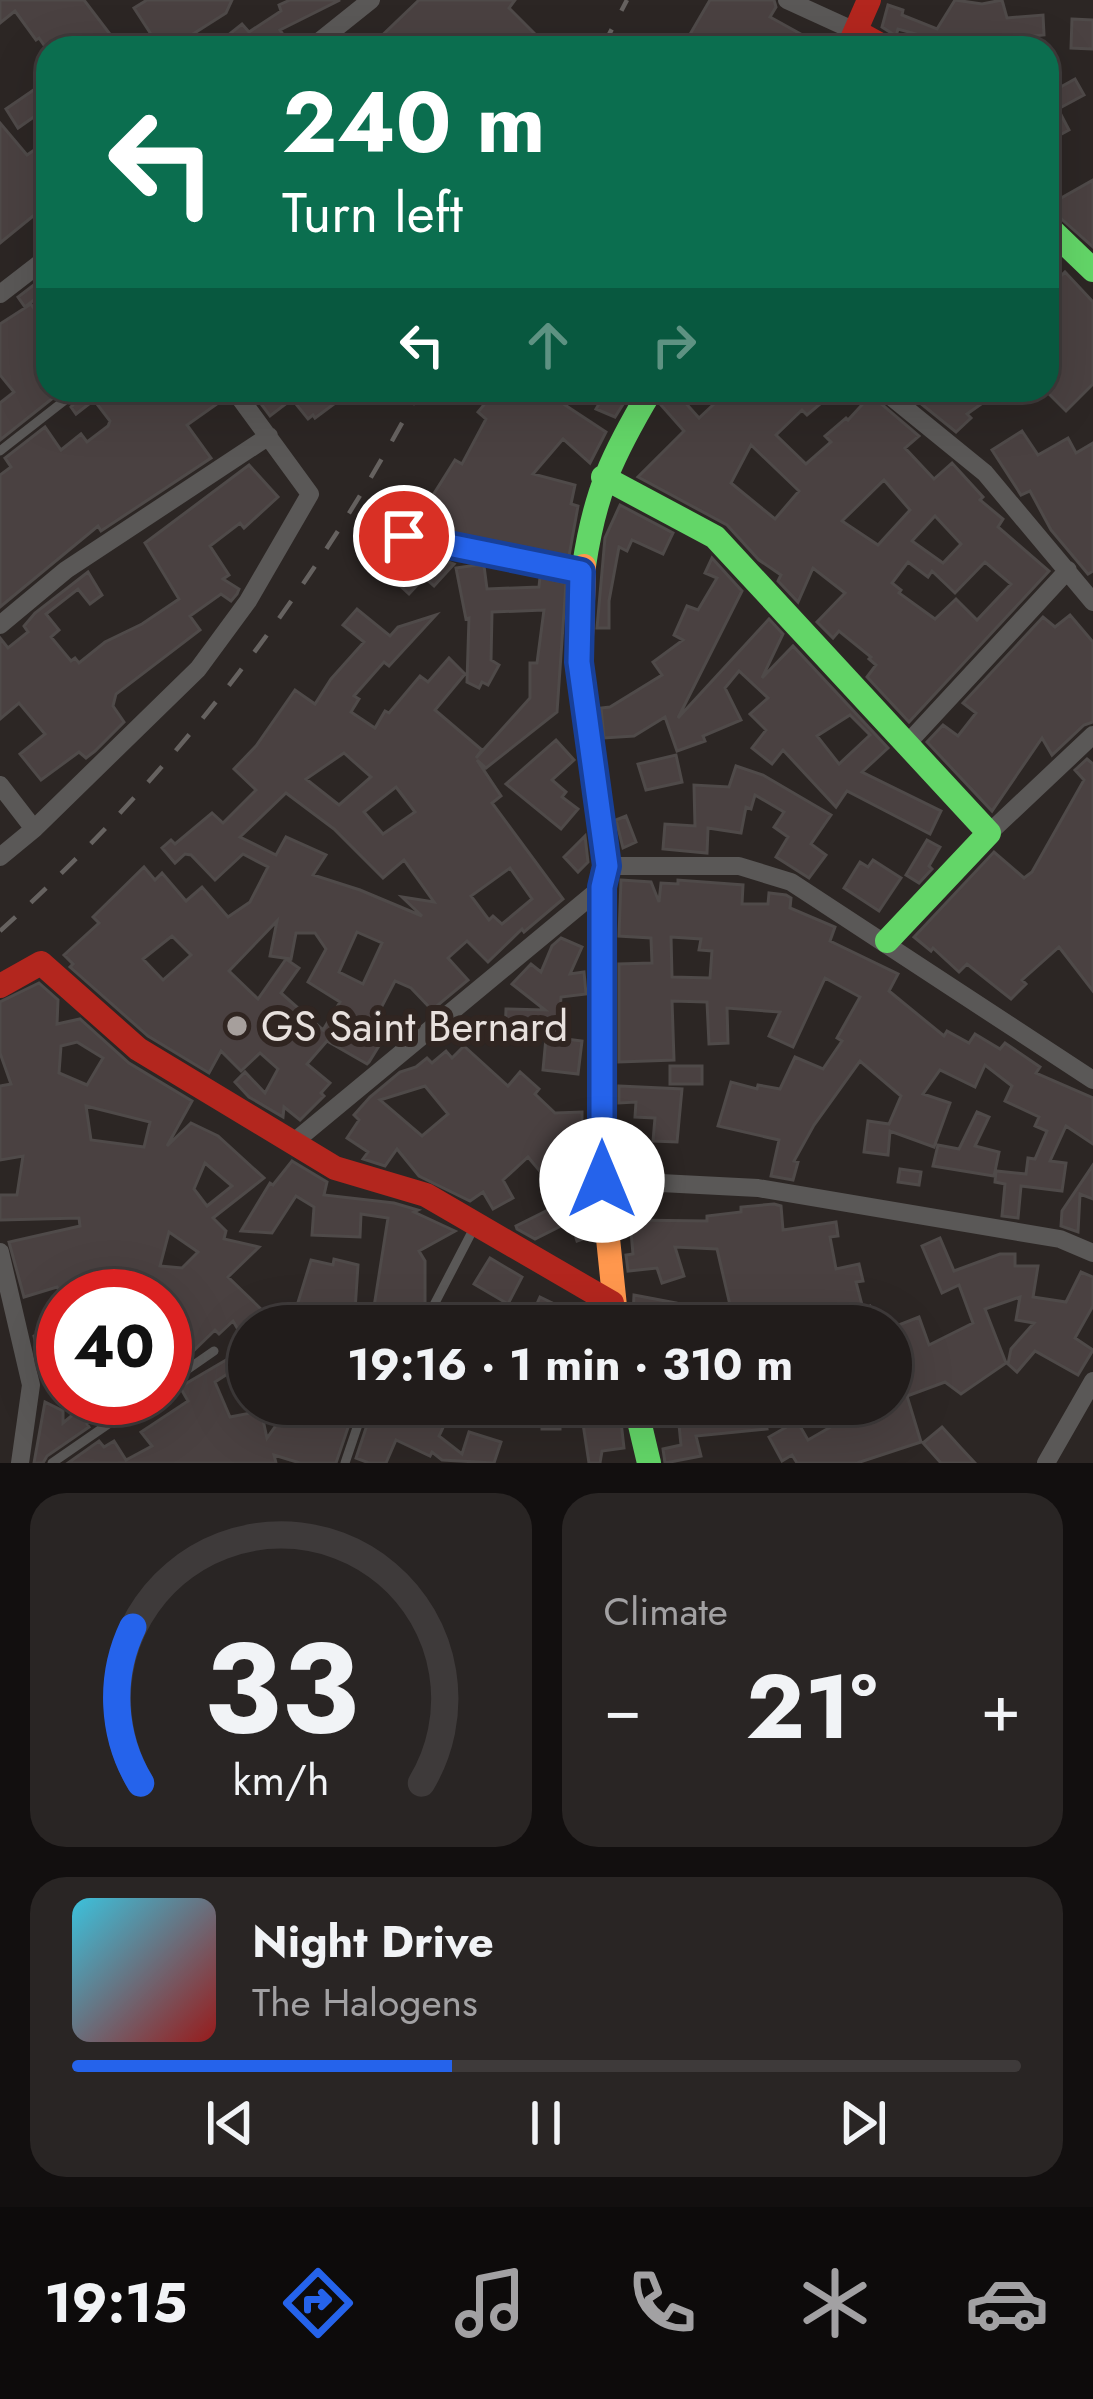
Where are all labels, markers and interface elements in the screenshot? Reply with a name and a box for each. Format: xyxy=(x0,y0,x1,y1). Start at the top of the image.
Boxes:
text: 240 m xyxy=(282,62,545,184)
icon: left xyxy=(84,84,240,240)
text: Turn left xyxy=(282,174,463,252)
icon: left xyxy=(389,312,455,378)
icon: ahead xyxy=(515,312,581,378)
icon: right xyxy=(641,312,707,378)
pin xyxy=(353,485,455,587)
icon: arrive xyxy=(371,503,437,569)
place label: GS Saint Bernard xyxy=(261,996,568,1057)
marker: GS Saint Bernard xyxy=(224,1013,250,1039)
position arrow xyxy=(539,1117,665,1243)
speed limit sign: 40 xyxy=(36,1269,192,1425)
text: 19:16 · 1 min · 310 m xyxy=(347,1332,793,1397)
text: Climate xyxy=(604,1583,728,1640)
text: 33 xyxy=(203,1598,358,1779)
text: 21° xyxy=(746,1642,877,1772)
text: − xyxy=(604,1660,642,1756)
text: + xyxy=(980,1660,1021,1756)
text: km/h xyxy=(232,1749,329,1811)
text: Night Drive xyxy=(252,1909,494,1974)
text: The Halogens xyxy=(252,1974,478,2031)
icon: previous xyxy=(197,2090,263,2156)
icon: pause xyxy=(513,2090,579,2156)
icon: next xyxy=(830,2090,896,2156)
icon: directions xyxy=(276,2261,360,2345)
icon: music xyxy=(448,2261,532,2345)
icon: phone xyxy=(620,2261,704,2345)
icon: climate xyxy=(793,2261,877,2345)
icon: car xyxy=(965,2261,1049,2345)
text: 19:15 xyxy=(44,2264,187,2342)

